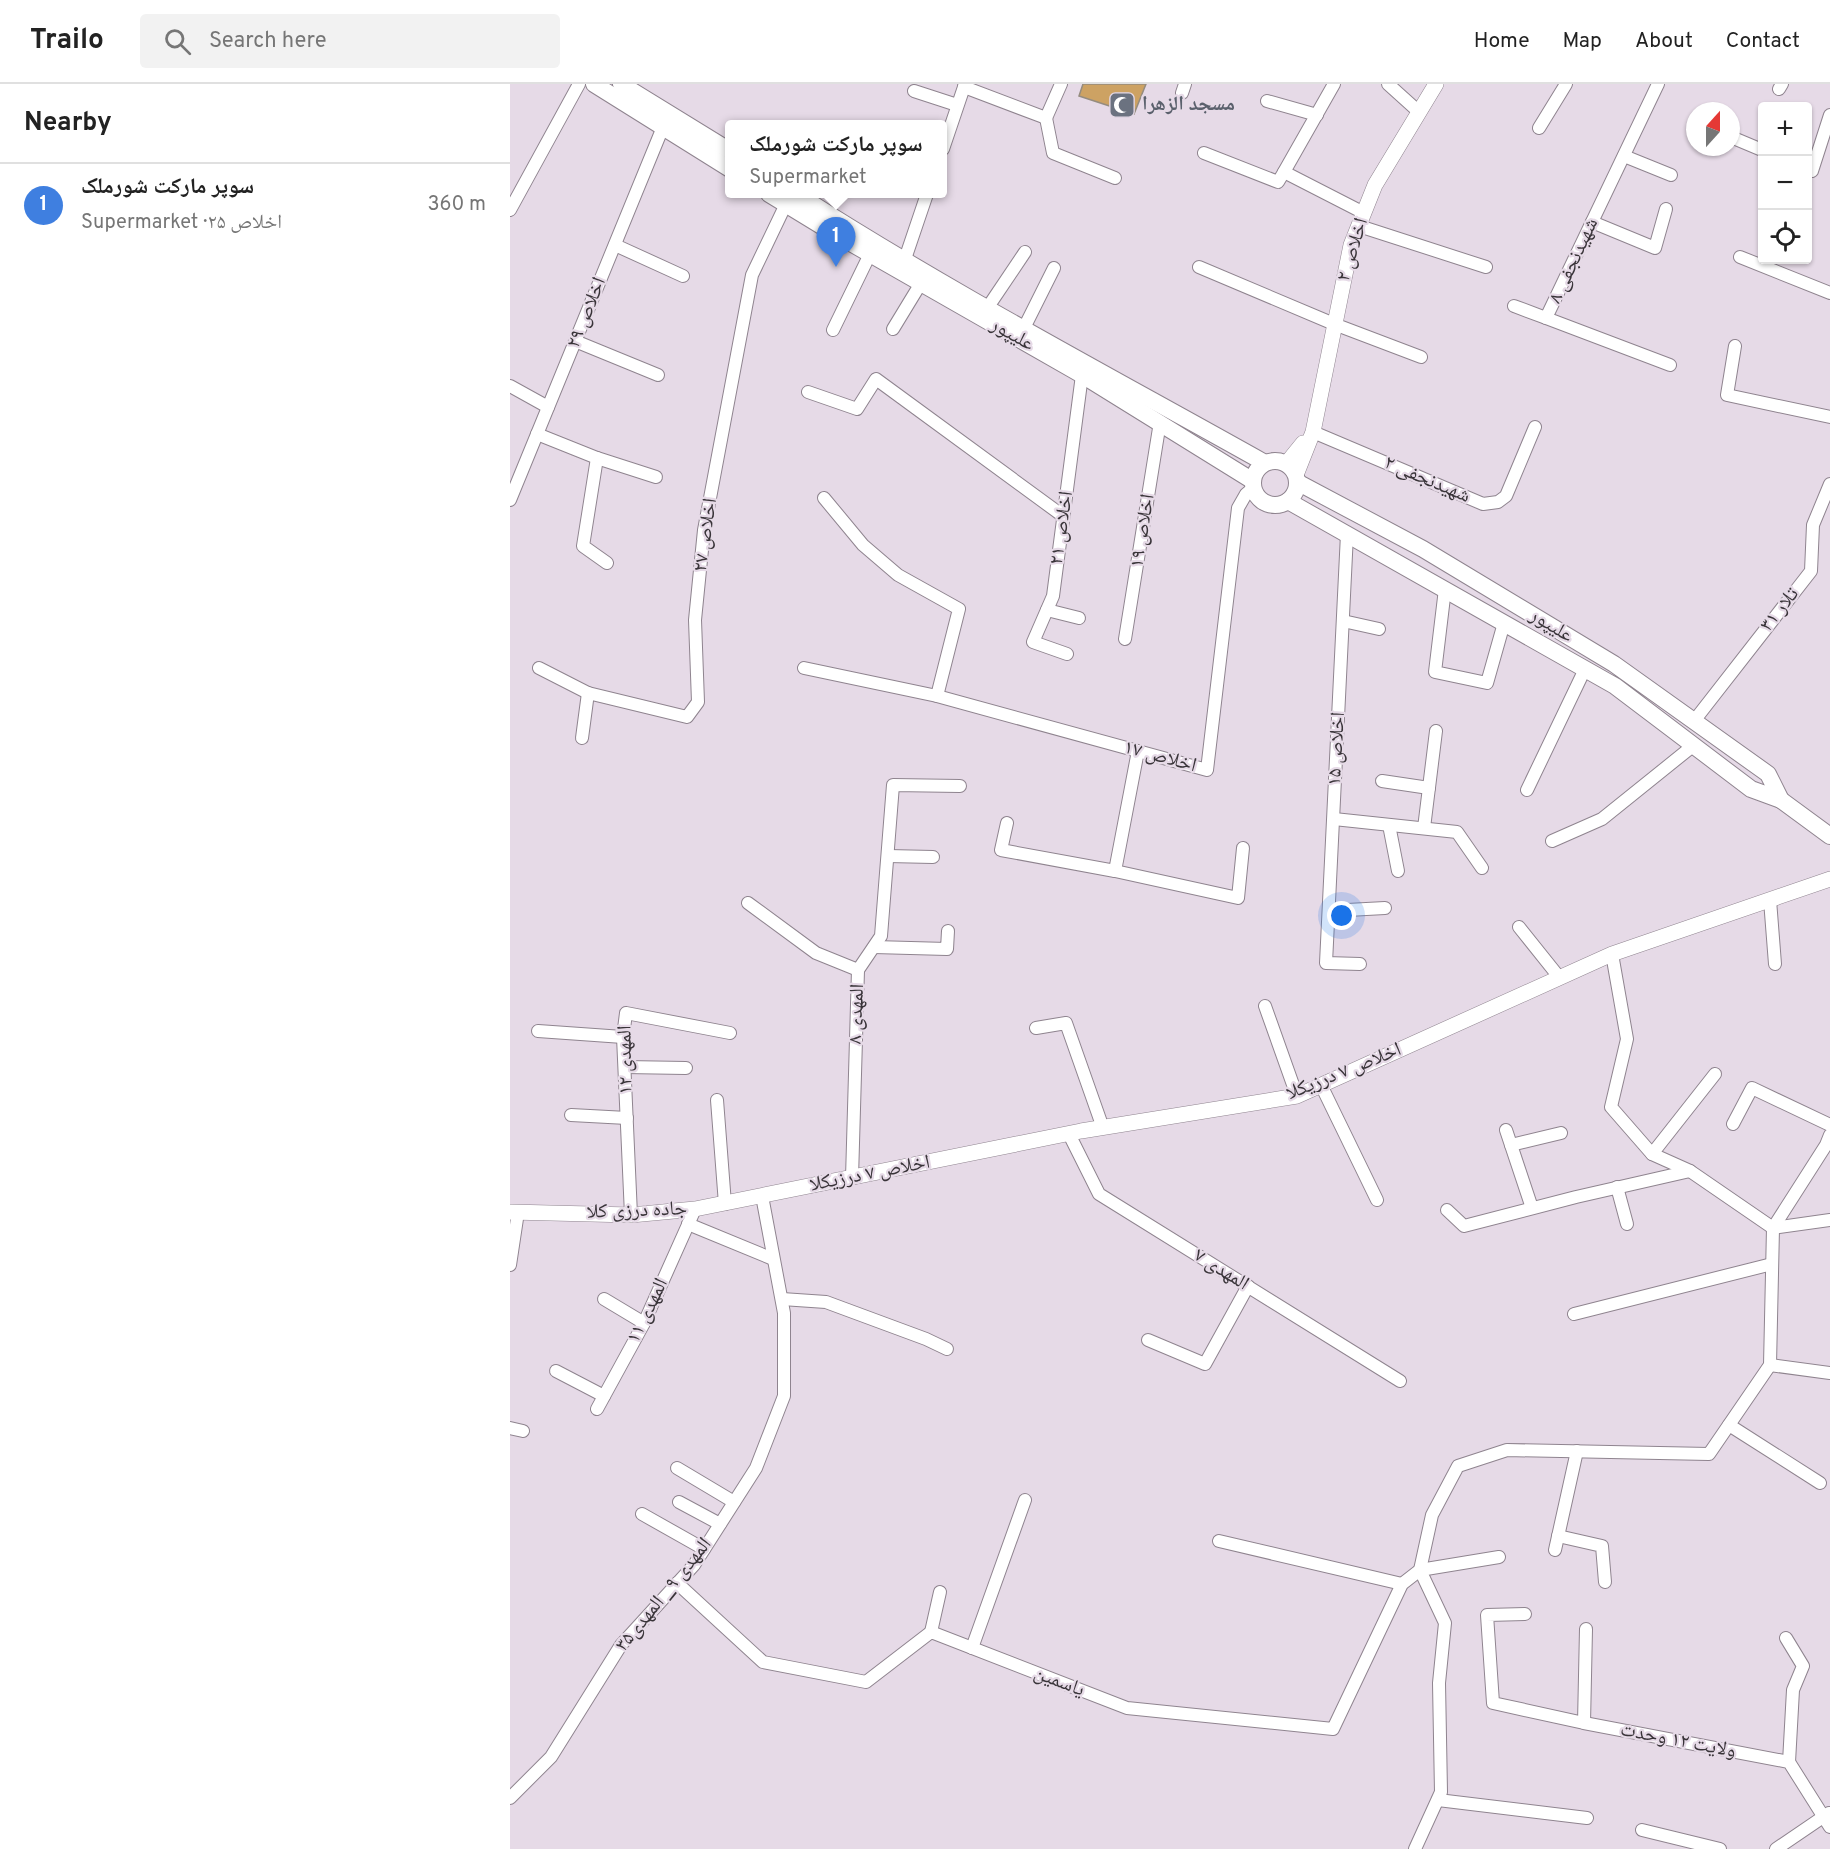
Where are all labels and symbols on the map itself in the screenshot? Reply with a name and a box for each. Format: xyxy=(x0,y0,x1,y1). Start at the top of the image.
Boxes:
mosque icon: مسجد الزهرا xyxy=(1107,90,1137,120)
place label: مسجد الزهرا xyxy=(1142,92,1235,118)
north arrow xyxy=(1686,102,1740,156)
street label: شهیدنجفی ۸ xyxy=(1543,214,1605,308)
street label: اخلاص ۲ xyxy=(1331,215,1375,285)
pin: 1 xyxy=(816,218,856,267)
street label: اخلاص ۲۹ xyxy=(561,274,613,352)
street label: علیپور xyxy=(984,312,1039,358)
street label: شهیدنجفی ۲ xyxy=(1380,450,1474,510)
street label: اخلاص ۲۱ xyxy=(1044,489,1080,567)
street label: اخلاص ۱۹ xyxy=(1124,492,1162,570)
street label: اخلاص ۲۷ xyxy=(688,496,724,574)
street label: تلار ۳۱ xyxy=(1755,582,1806,637)
street label: علیپور xyxy=(1524,602,1578,649)
street label: اخلاص ۱۵ xyxy=(1322,711,1352,787)
street label: اخلاص ۱۷ xyxy=(1121,735,1199,779)
your location xyxy=(1327,901,1356,930)
street label: المهدی ۸ xyxy=(843,983,871,1045)
street label: المهدی ۱۲ xyxy=(612,1025,640,1095)
street label: اخلاص ۷ درزیکلا xyxy=(1283,1037,1405,1107)
street label: اخلاص ۷ درزیکلا xyxy=(808,1150,932,1198)
street label: جاده درزی کلا xyxy=(586,1196,688,1226)
street label: المهدی ۷ xyxy=(1188,1243,1254,1297)
street label: المهدی ۱۱ xyxy=(621,1274,675,1348)
street label: المهدی ۹_ المهدی۳۵ xyxy=(610,1533,718,1657)
street label: یاسمین xyxy=(1030,1661,1088,1703)
street label: ولایت ۱۲ وحدت xyxy=(1618,1717,1738,1765)

